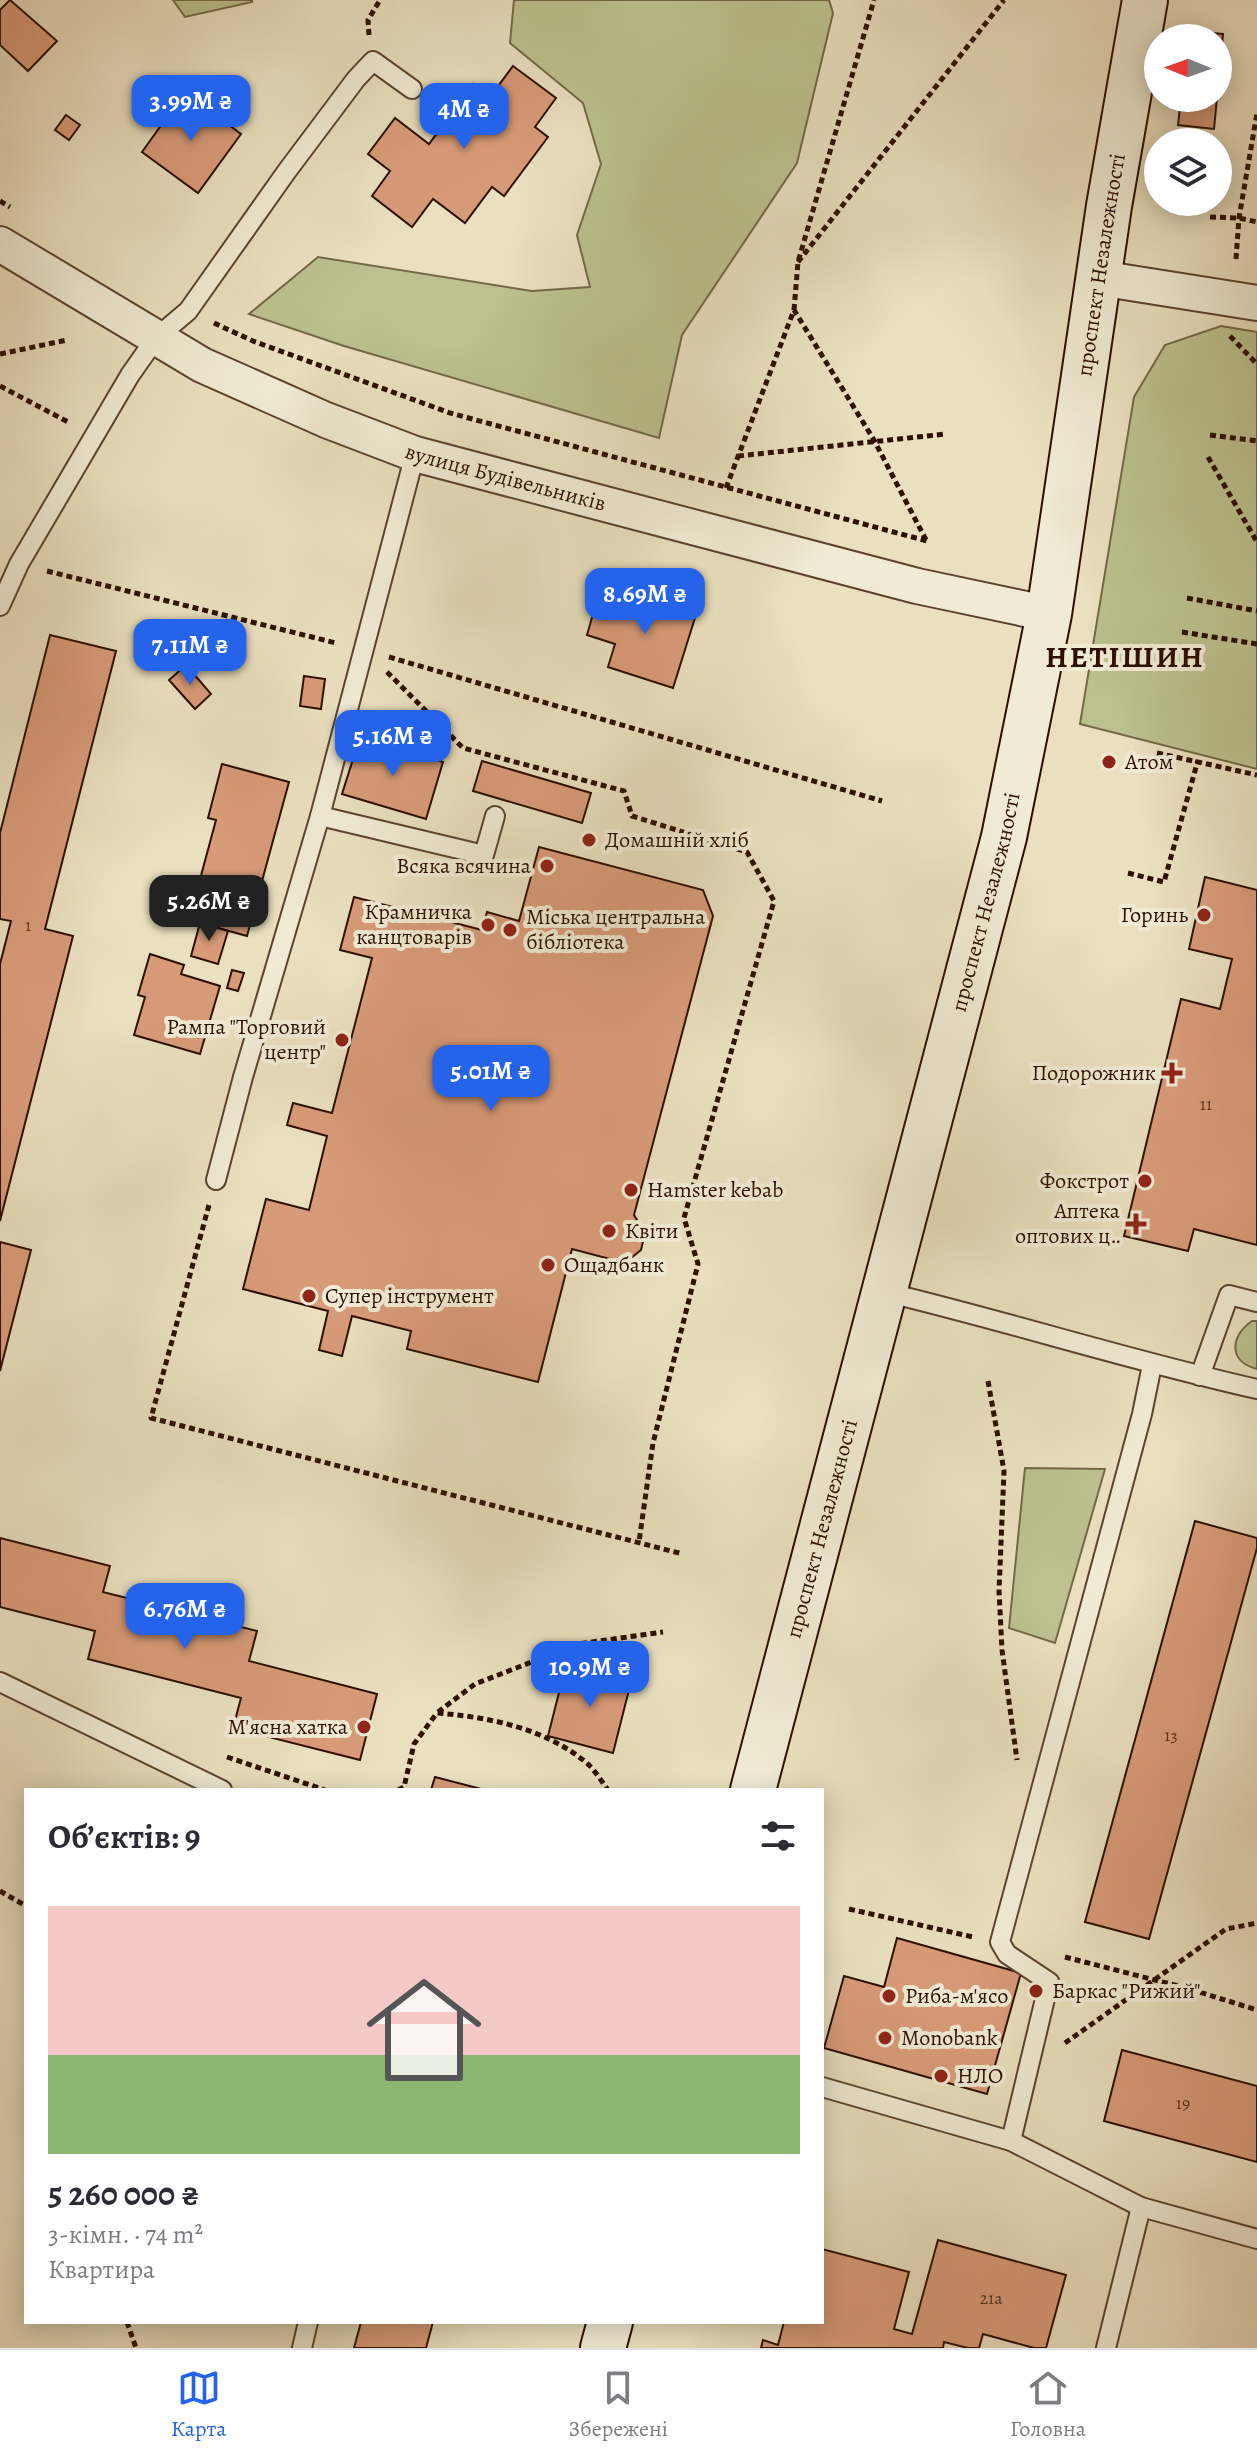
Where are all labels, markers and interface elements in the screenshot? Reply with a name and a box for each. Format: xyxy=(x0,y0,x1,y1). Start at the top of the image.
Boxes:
north arrow xyxy=(1144,24,1232,112)
map controls xyxy=(1144,24,1232,216)
pin: 3.99M ₴ xyxy=(117,75,265,143)
text: 3.99M ₴ xyxy=(150,83,232,118)
pin: 4M ₴ xyxy=(417,83,511,151)
text: 4M ₴ xyxy=(438,91,490,126)
button: layers xyxy=(1144,128,1232,216)
street label: проспект Незалежності xyxy=(1069,151,1133,378)
street label: вулиця Будівельників xyxy=(401,437,609,519)
pin: 8.69M ₴ xyxy=(571,568,719,636)
text: 8.69M ₴ xyxy=(603,576,687,611)
pin: 7.11M ₴ xyxy=(116,619,264,687)
text: 7.11M ₴ xyxy=(151,627,229,662)
district label: НЕТІШИН xyxy=(1045,637,1205,677)
pin: 5.16M ₴ xyxy=(319,710,467,778)
text: 5.16M ₴ xyxy=(353,718,433,753)
place label: Атом xyxy=(1124,747,1174,777)
marker: Атом xyxy=(1100,753,1118,771)
street label: проспект Незалежності xyxy=(944,790,1028,1015)
place label: Домашній хліб xyxy=(605,825,749,855)
marker: Домашній хліб xyxy=(580,831,598,849)
place label: Всяка всячина xyxy=(396,851,532,881)
marker: Всяка всячина xyxy=(538,857,556,875)
pin: 5.26M ₴ xyxy=(135,875,283,943)
text: 5.26M ₴ xyxy=(167,883,251,918)
place label: Крамничка канцтоварів xyxy=(356,897,473,952)
place label: Горинь xyxy=(1121,900,1188,930)
place label: Міська центральна бібліотека xyxy=(526,902,706,957)
marker: Горинь xyxy=(1195,906,1213,924)
house number: 1 xyxy=(25,913,31,937)
marker: Крамничка канцтоварів xyxy=(479,916,497,934)
marker: Міська центральна бібліотека xyxy=(501,921,519,939)
place label: Рампа "Торговий центр" xyxy=(166,1012,326,1067)
marker: Рампа "Торговий центр" xyxy=(333,1031,351,1049)
pin: 5.01M ₴ xyxy=(417,1045,565,1113)
text: 5.01M ₴ xyxy=(450,1053,532,1088)
place label: Подорожник xyxy=(1032,1058,1156,1088)
marker: Подорожник xyxy=(1163,1064,1181,1082)
house number: 11 xyxy=(1200,1092,1212,1116)
place label: Фокстрот xyxy=(1040,1166,1129,1196)
marker: Фокстрот xyxy=(1136,1172,1154,1190)
place label: Hamster kebab xyxy=(647,1175,783,1205)
marker: Hamster kebab xyxy=(622,1181,640,1199)
place label: Аптека оптових ц‥ xyxy=(1015,1196,1121,1251)
marker: Аптека оптових ц‥ xyxy=(1127,1215,1145,1233)
place label: Квіти xyxy=(625,1216,678,1246)
marker: Квіти xyxy=(600,1222,618,1240)
place label: Ощадбанк xyxy=(564,1250,664,1280)
marker: Ощадбанк xyxy=(539,1256,557,1274)
place label: Супер інструмент xyxy=(325,1281,494,1311)
marker: Супер інструмент xyxy=(300,1287,318,1305)
street label: проспект Незалежності xyxy=(779,1416,865,1642)
pin: 6.76M ₴ xyxy=(111,1583,259,1651)
text: 6.76M ₴ xyxy=(144,1591,226,1626)
pin: 10.9M ₴ xyxy=(516,1641,664,1709)
text: 10.9M ₴ xyxy=(549,1649,631,1684)
place label: М'ясна хатка xyxy=(228,1712,349,1742)
marker: М'ясна хатка xyxy=(355,1718,373,1736)
house number: 13 xyxy=(1164,1723,1178,1747)
text: Об’єктів: 9 xyxy=(48,1813,201,1860)
icon: filters xyxy=(756,1814,800,1858)
icon: home xyxy=(352,1958,496,2102)
place label: Баркас "Рижий" xyxy=(1052,1976,1201,2006)
place label: Риба-м'ясо xyxy=(905,1981,1008,2011)
marker: Баркас "Рижий" xyxy=(1027,1982,1045,2000)
marker: Риба-м'ясо xyxy=(880,1987,898,2005)
place label: Monobank xyxy=(901,2023,998,2053)
marker: Monobank xyxy=(876,2029,894,2047)
place label: НЛО xyxy=(957,2061,1003,2091)
marker: НЛО xyxy=(932,2067,950,2085)
house number: 19 xyxy=(1176,2091,1190,2115)
text: 5 260 000 ₴ xyxy=(48,2170,199,2217)
text: 3-кімн. · 74 m² xyxy=(48,2217,203,2252)
text: Квартира xyxy=(48,2252,155,2287)
house number: 21а xyxy=(979,2286,1003,2310)
tab: Карта xyxy=(171,2366,226,2444)
tab: Збережені xyxy=(569,2366,668,2444)
tab: Головна xyxy=(1010,2366,1086,2444)

